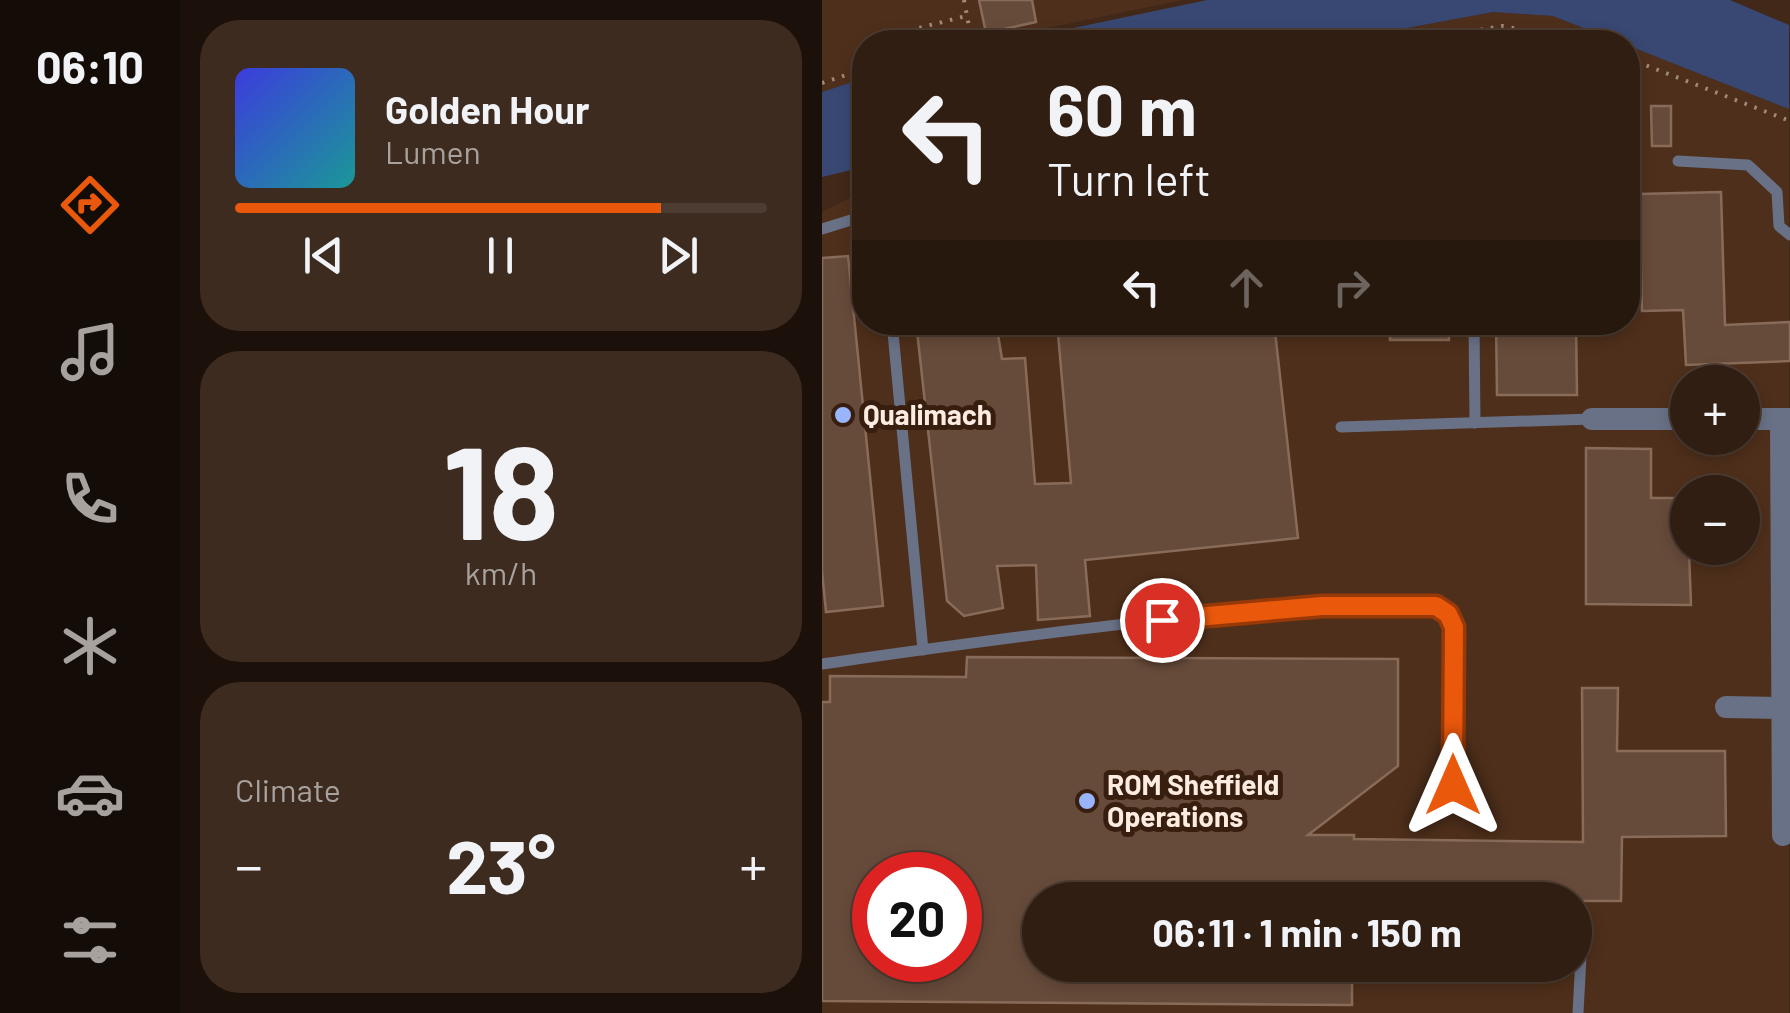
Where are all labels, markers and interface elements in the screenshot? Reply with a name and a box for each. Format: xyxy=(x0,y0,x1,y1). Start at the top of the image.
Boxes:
text: 06:10 xyxy=(36,39,144,93)
text: 60 m xyxy=(1047,66,1197,150)
icon: left xyxy=(882,70,1012,200)
text: Golden Hour xyxy=(385,86,590,132)
text: Lumen xyxy=(385,132,481,170)
text: Turn left xyxy=(1047,151,1211,205)
icon: directions xyxy=(55,170,125,240)
icon: previous xyxy=(296,228,351,283)
icon: pause xyxy=(473,228,528,283)
icon: next xyxy=(651,228,706,283)
icon: left xyxy=(1114,260,1169,315)
icon: ahead xyxy=(1219,260,1274,315)
icon: right xyxy=(1324,260,1379,315)
icon: music xyxy=(55,317,125,387)
map controls xyxy=(1670,365,1760,565)
button: + xyxy=(1670,365,1760,455)
place label: Qualimach xyxy=(863,397,992,431)
marker: Qualimach xyxy=(832,404,854,426)
text: 18 xyxy=(443,410,559,566)
icon: phone xyxy=(55,464,125,534)
button: − xyxy=(1670,475,1760,565)
text: km/h xyxy=(465,553,537,591)
pin xyxy=(1120,578,1205,663)
icon: arrive xyxy=(1135,593,1190,648)
icon: climate xyxy=(55,611,125,681)
position arrow xyxy=(1401,733,1505,837)
icon: car xyxy=(55,758,125,828)
place label: ROM Sheffield Operations xyxy=(1107,767,1279,833)
text: Climate xyxy=(235,770,341,808)
marker: ROM Sheffield Operations xyxy=(1076,790,1098,812)
text: 23° xyxy=(446,819,556,909)
text: − xyxy=(235,831,263,897)
text: + xyxy=(739,831,767,897)
speed limit sign: 20 xyxy=(852,852,982,982)
icon: filters xyxy=(55,905,125,975)
text: 06:11 · 1 min · 150 m xyxy=(1152,909,1462,955)

